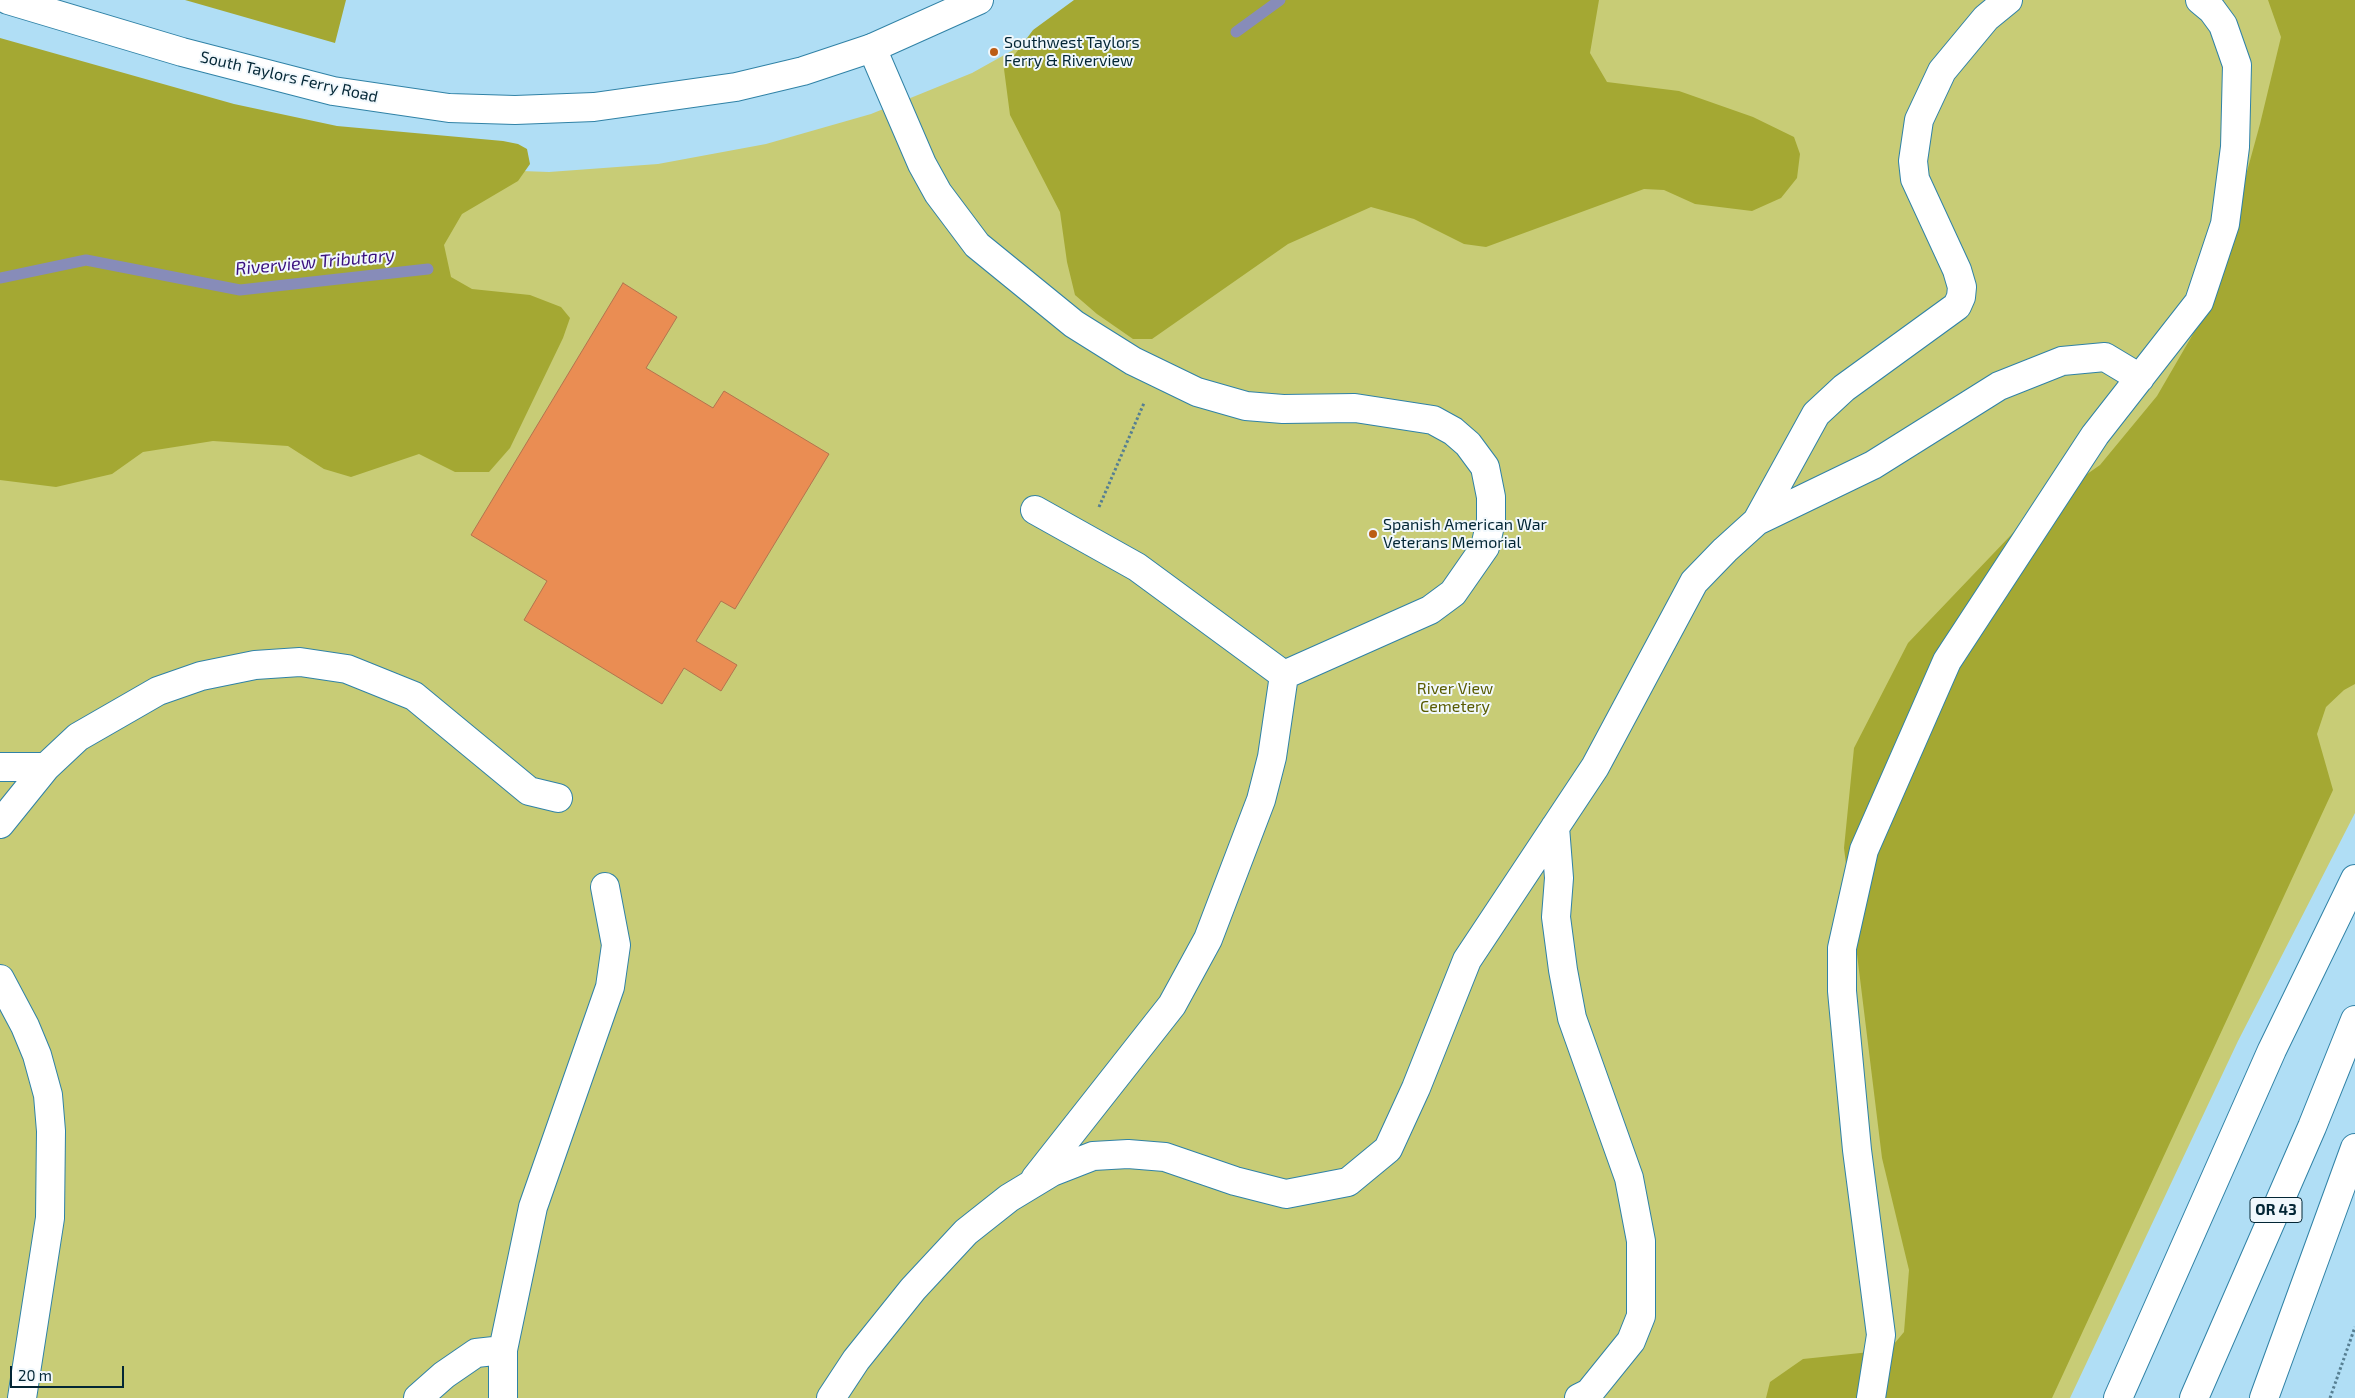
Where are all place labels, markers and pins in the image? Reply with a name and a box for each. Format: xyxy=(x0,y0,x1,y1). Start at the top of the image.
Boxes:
place label: Southwest Taylors Ferry & Riverview xyxy=(1004,33,1140,71)
marker: Southwest Taylors Ferry & Riverview xyxy=(988,46,1000,58)
place label: Spanish American War Veterans Memorial xyxy=(1383,515,1547,553)
marker: Spanish American War Veterans Memorial xyxy=(1367,528,1379,540)

